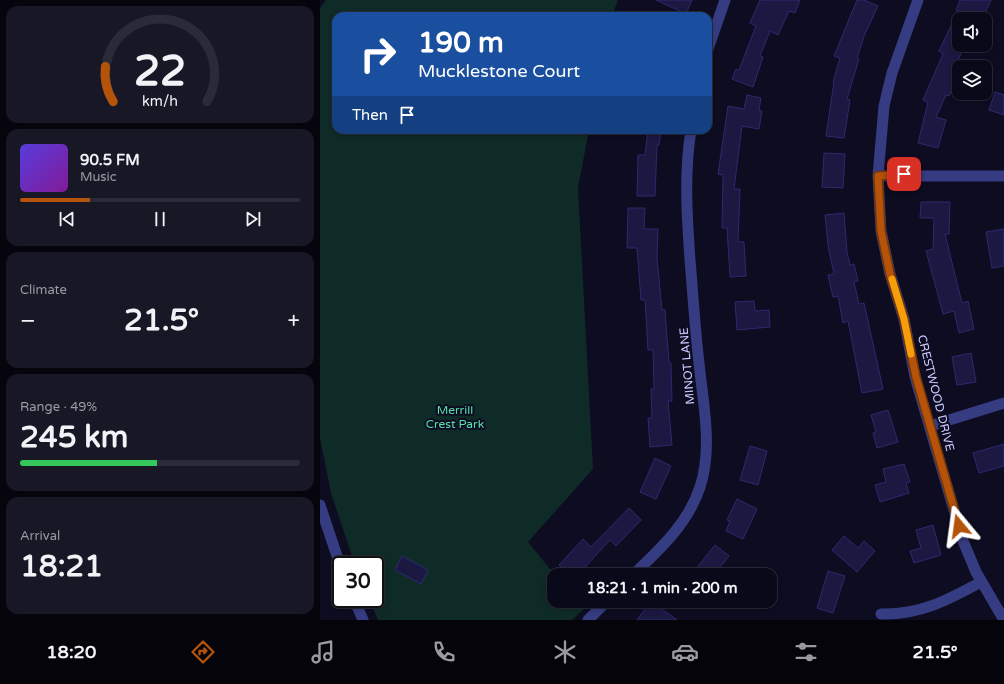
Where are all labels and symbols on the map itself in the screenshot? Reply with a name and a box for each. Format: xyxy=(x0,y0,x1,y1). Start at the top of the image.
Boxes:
pin xyxy=(887,157,921,191)
street label: MINOT LANE xyxy=(677,326,697,405)
street label: CRESTWOOD DRIVE xyxy=(915,333,957,453)
park label: Merrill Crest Park xyxy=(426,403,485,431)
position arrow xyxy=(938,505,980,547)
speed limit sign: 30 xyxy=(332,556,384,608)

